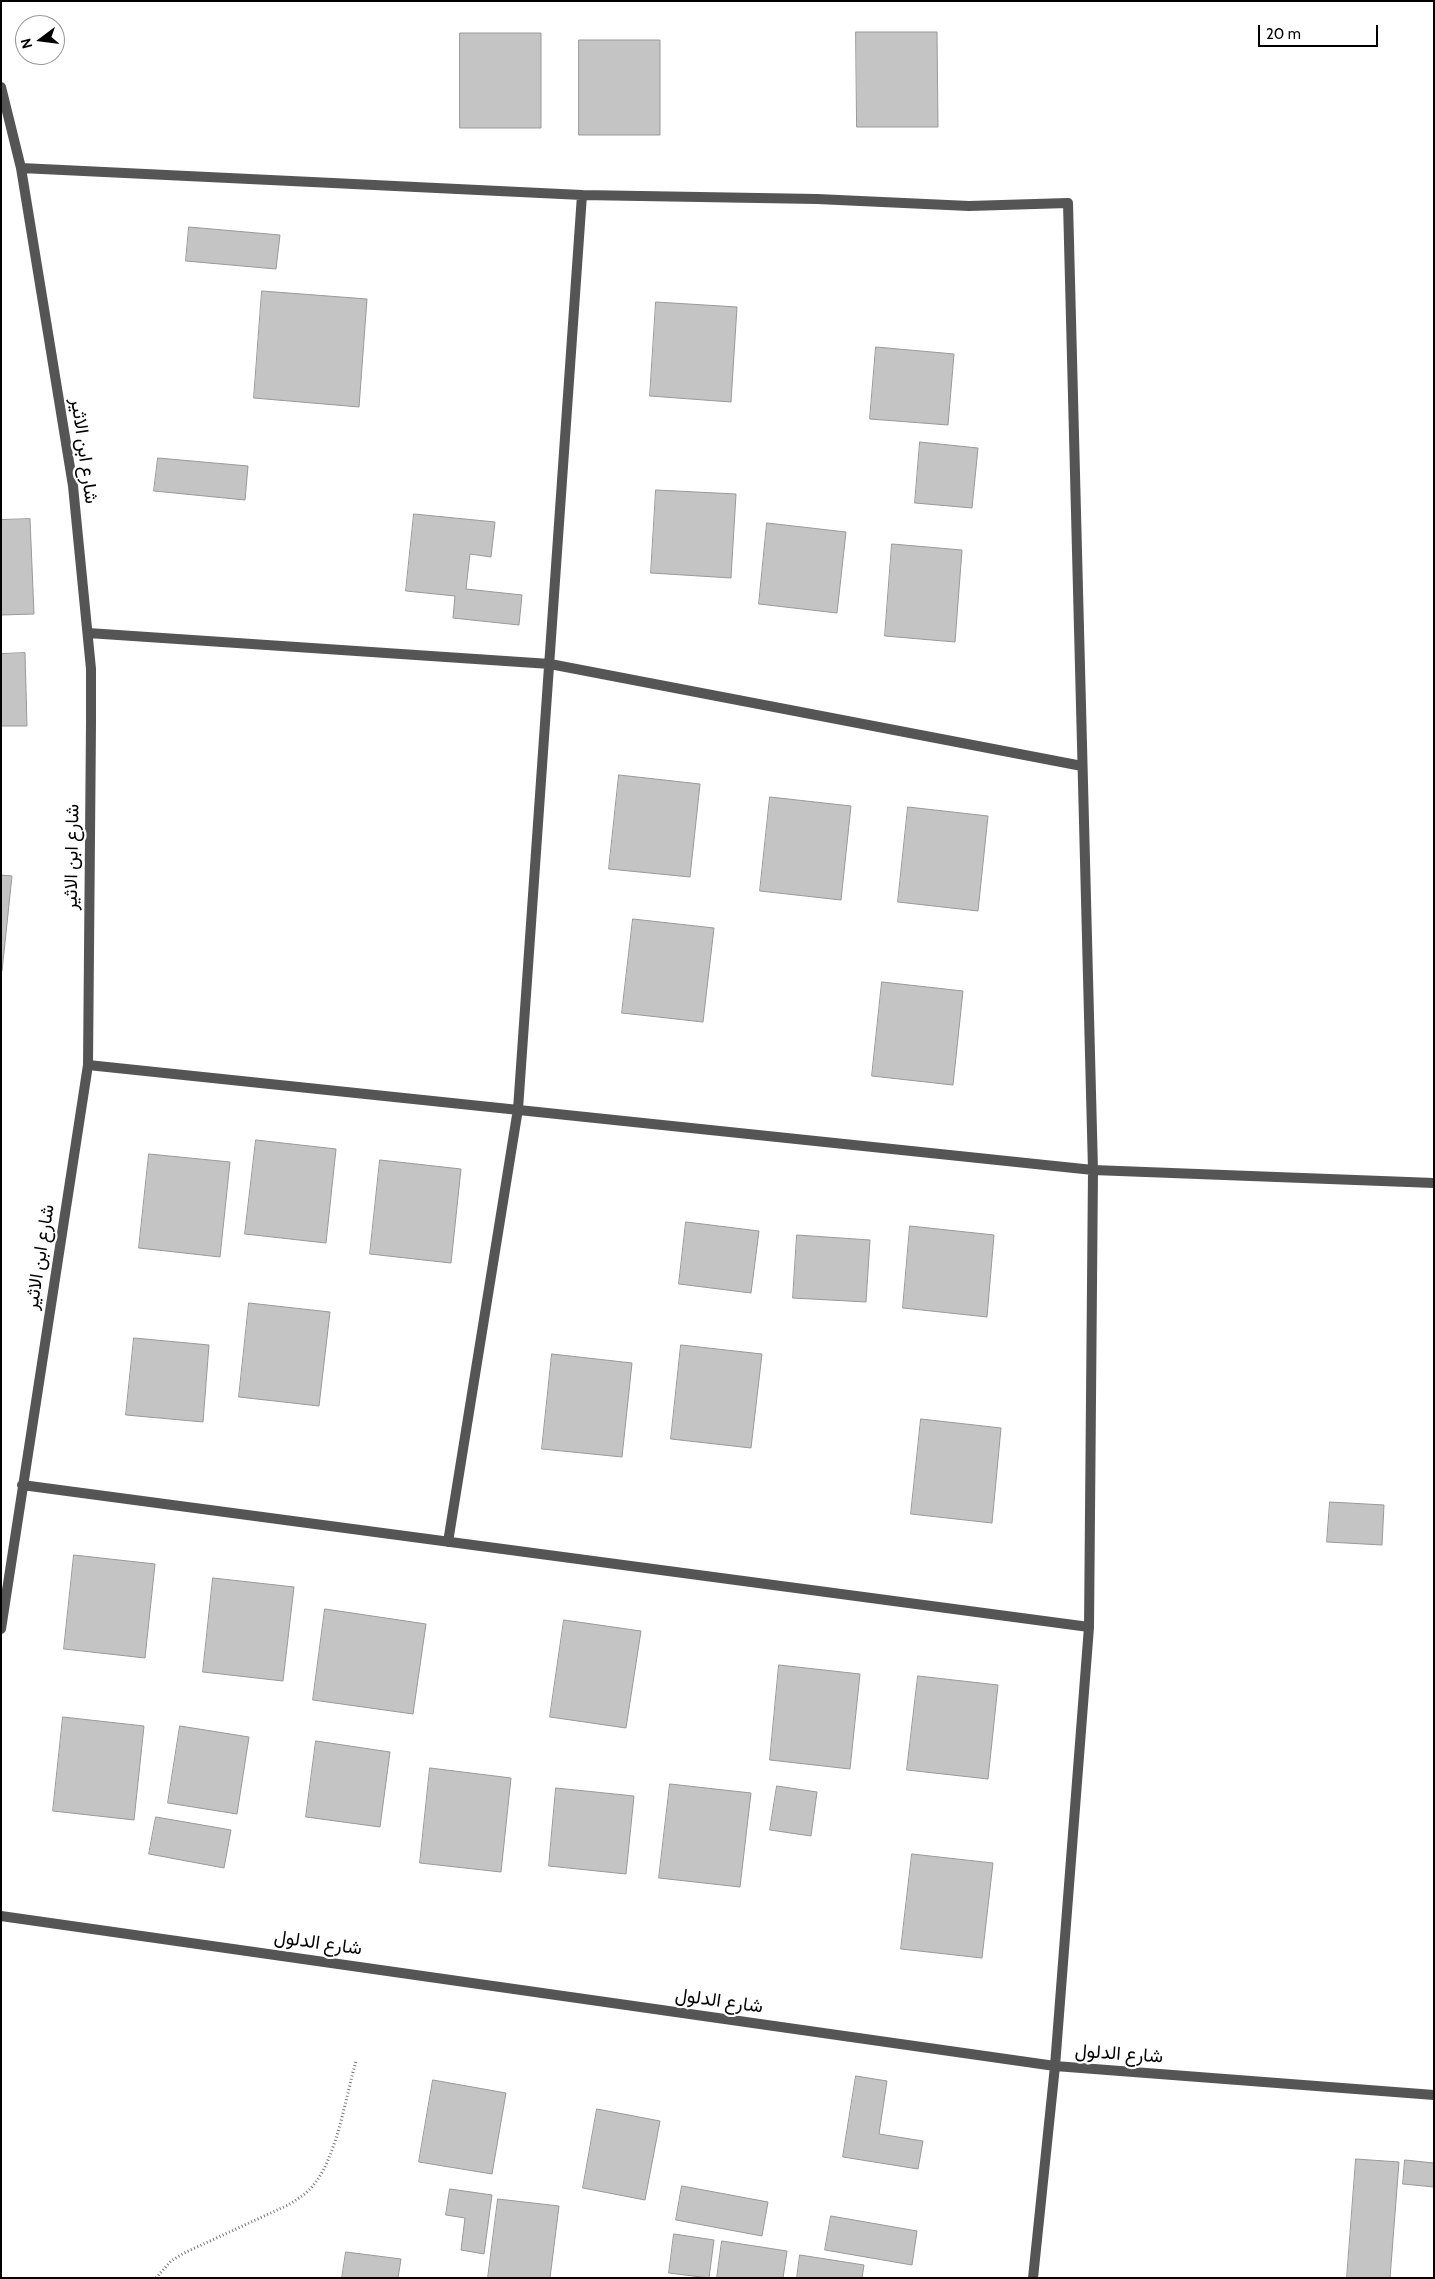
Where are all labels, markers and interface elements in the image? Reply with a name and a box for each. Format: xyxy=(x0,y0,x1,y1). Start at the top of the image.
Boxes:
north arrow xyxy=(15,15,65,65)
scale bar xyxy=(1260,15,1380,47)
text: 20 m xyxy=(1266,25,1301,43)
text: N xyxy=(17,37,36,51)
street label: شارع ابن الاثير xyxy=(65,397,103,505)
street label: شارع ابن الاثير xyxy=(60,804,84,910)
street label: شارع ابن الاثير xyxy=(20,1203,60,1311)
street label: شارع الدلول xyxy=(273,1926,363,1960)
street label: شارع الدلول xyxy=(674,1984,764,2018)
street label: شارع الدلول xyxy=(1074,2040,1164,2068)

